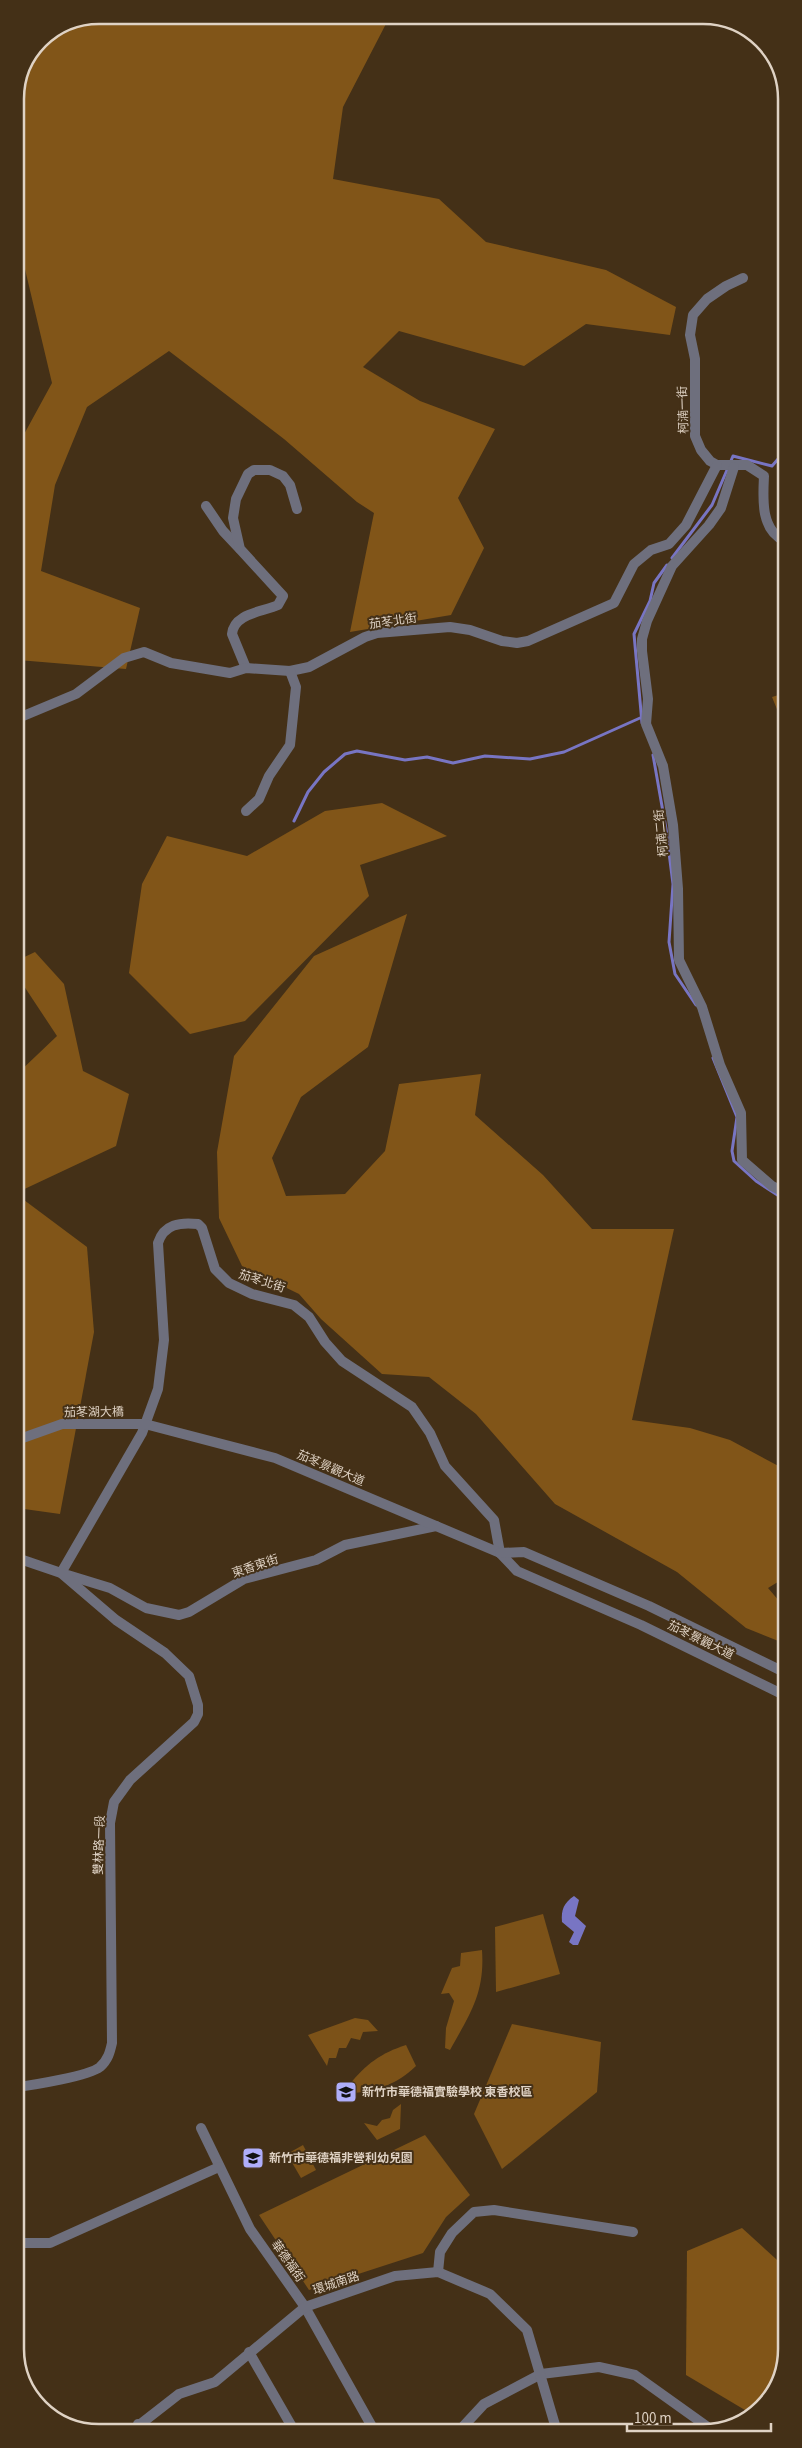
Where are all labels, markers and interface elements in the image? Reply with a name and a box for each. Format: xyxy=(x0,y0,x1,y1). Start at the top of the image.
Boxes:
street label: 柯湳一街 xyxy=(674,386,693,434)
street label: 茄苳北街 xyxy=(368,610,418,633)
street label: 柯湳二街 xyxy=(651,808,672,858)
street label: 茄苳北街 xyxy=(236,1266,287,1297)
street label: 茄苳湖大橋 xyxy=(64,1403,124,1422)
street label: 茄苳景觀大道 xyxy=(294,1447,367,1490)
street label: 東香東街 xyxy=(230,1551,281,1582)
street label: 茄苳景觀大道 xyxy=(665,1617,737,1664)
street label: 雙林路一段 xyxy=(90,1815,109,1875)
school or university icon: 新竹市華德福實驗學校 東香校區 xyxy=(334,2080,358,2104)
place label: 新竹市華德福實驗學校 東香校區 xyxy=(362,2084,532,2101)
school or university icon: 新竹市華德福非營利幼兒園 xyxy=(241,2146,265,2170)
place label: 新竹市華德福非營利幼兒園 xyxy=(269,2150,413,2167)
street label: 華德福街 xyxy=(267,2237,308,2286)
street label: 環城南路 xyxy=(311,2268,362,2299)
scale bar xyxy=(627,2400,771,2432)
text: 100 m xyxy=(634,2408,672,2429)

